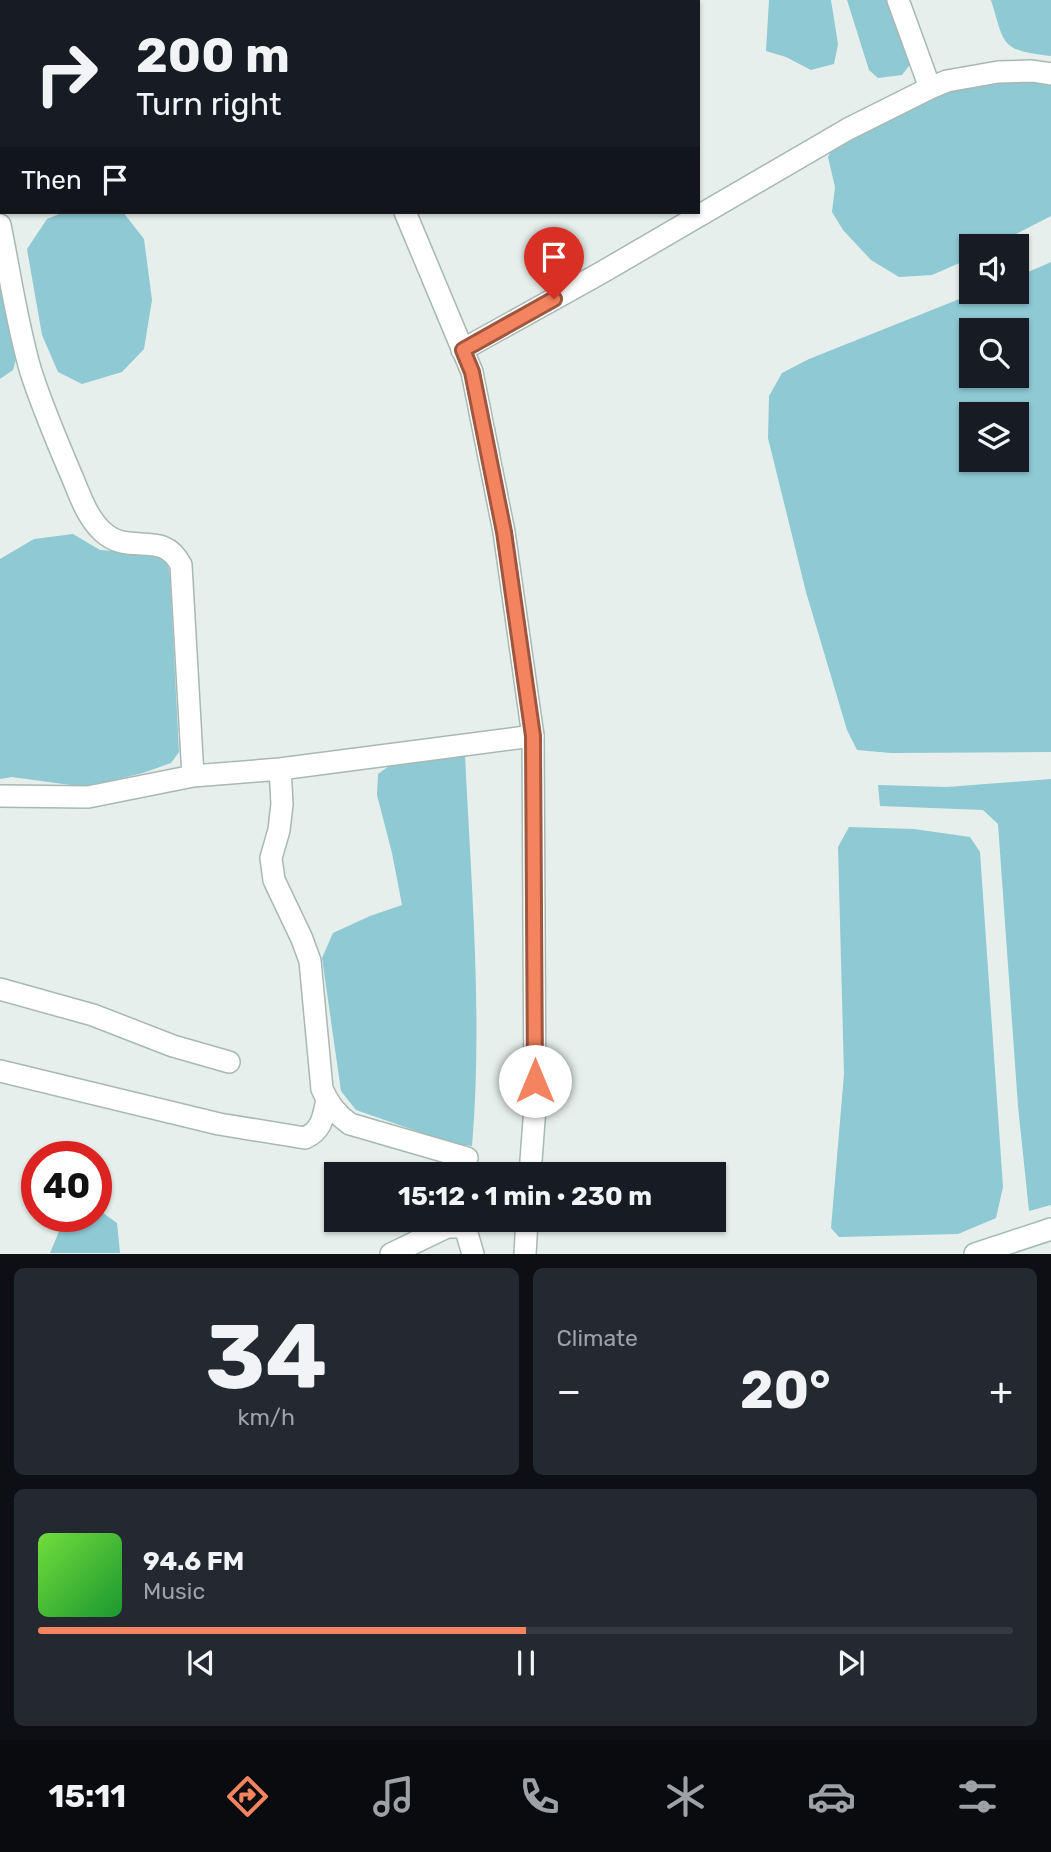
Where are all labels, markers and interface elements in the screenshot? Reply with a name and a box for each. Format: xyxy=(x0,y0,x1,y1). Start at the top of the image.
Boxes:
text: 200 m xyxy=(136,26,290,84)
icon: right xyxy=(21,28,112,119)
text: Turn right xyxy=(136,85,281,123)
icon: arrive xyxy=(96,161,134,199)
text: Then xyxy=(21,165,82,196)
pin xyxy=(524,227,584,299)
map controls xyxy=(959,234,1029,472)
button: sound xyxy=(959,234,1029,304)
icon: arrive xyxy=(535,238,573,276)
button: search xyxy=(959,318,1029,388)
button: layers xyxy=(959,402,1029,472)
position arrow xyxy=(498,1044,572,1118)
speed limit sign: 40 xyxy=(21,1141,112,1232)
text: 15:12 · 1 min · 230 m xyxy=(398,1181,652,1212)
text: 34 xyxy=(205,1303,327,1411)
text: Climate xyxy=(557,1324,638,1352)
text: 20° xyxy=(740,1359,831,1421)
text: − xyxy=(557,1368,581,1414)
text: + xyxy=(989,1368,1013,1414)
text: km/h xyxy=(238,1403,295,1431)
text: 94.6 FM xyxy=(143,1546,244,1577)
text: Music xyxy=(143,1577,205,1605)
icon: previous xyxy=(182,1644,220,1682)
icon: pause xyxy=(507,1644,545,1682)
icon: next xyxy=(832,1644,870,1682)
icon: directions xyxy=(223,1772,272,1821)
icon: music xyxy=(369,1772,418,1821)
icon: phone xyxy=(515,1772,564,1821)
icon: climate xyxy=(661,1772,710,1821)
icon: car xyxy=(807,1772,856,1821)
icon: filters xyxy=(953,1772,1002,1821)
text: 15:11 xyxy=(49,1777,126,1815)

